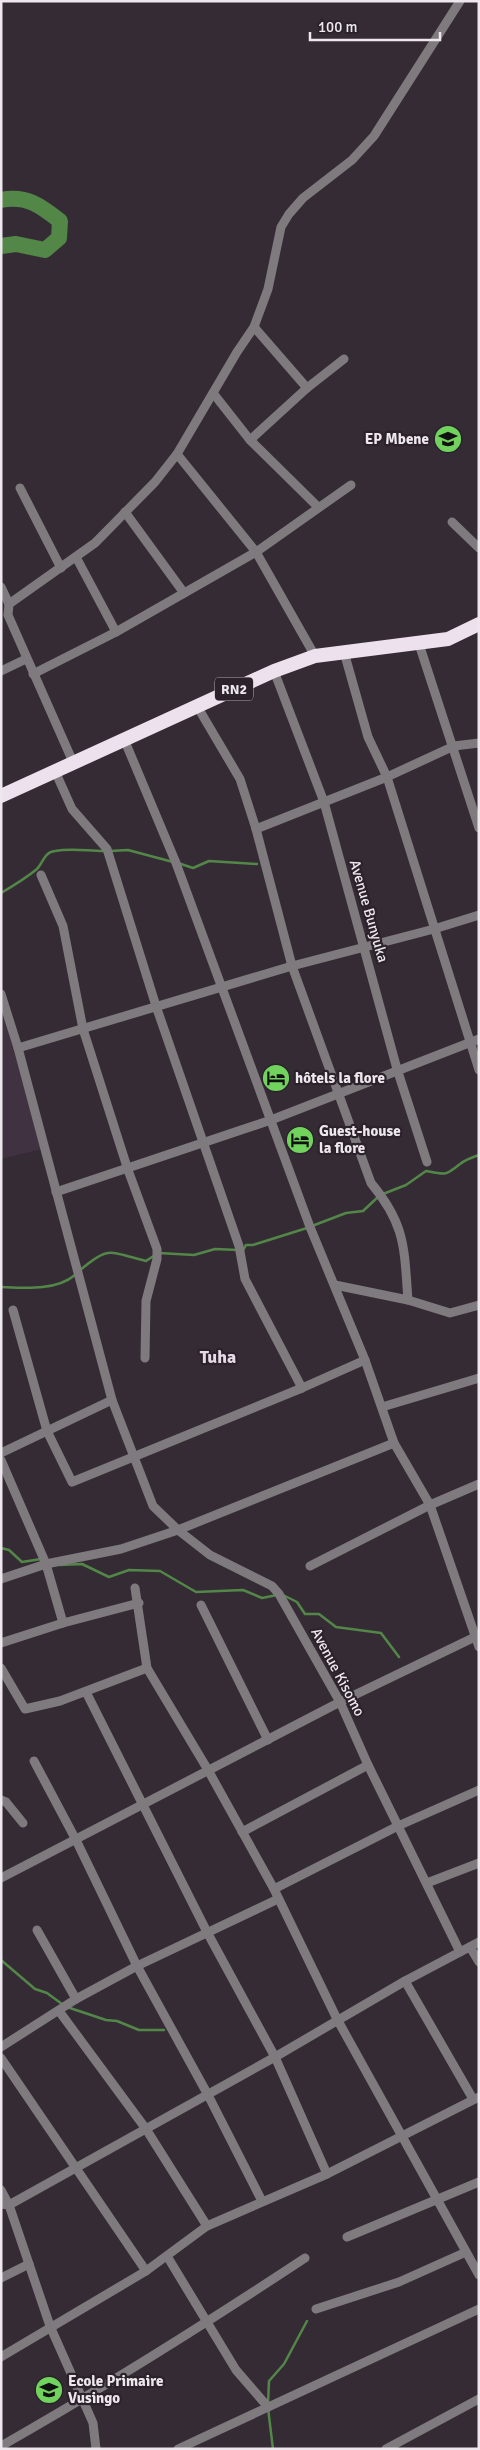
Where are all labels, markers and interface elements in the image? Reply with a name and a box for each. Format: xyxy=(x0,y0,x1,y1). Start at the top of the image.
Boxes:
scale bar xyxy=(310,10,440,42)
text: 100 m xyxy=(318,18,358,36)
school or university icon: EP Mbene xyxy=(433,424,463,454)
place label: EP Mbene xyxy=(365,430,429,448)
road number: RN2 xyxy=(215,678,253,701)
street label: Avenue Bunyuka xyxy=(346,858,392,964)
hotel icon: hôtels la flore xyxy=(261,1063,291,1093)
place label: hôtels la flore xyxy=(295,1069,385,1087)
place label: Guest-house la flore xyxy=(319,1122,401,1157)
hotel icon: Guest-house la flore xyxy=(285,1125,315,1155)
district label: Tuha xyxy=(200,1346,236,1368)
street label: Avenue Kisomo xyxy=(307,1625,369,1719)
place label: Ecole Primaire Vusingo xyxy=(68,2372,163,2407)
school or university icon: Ecole Primaire Vusingo xyxy=(34,2375,64,2405)

